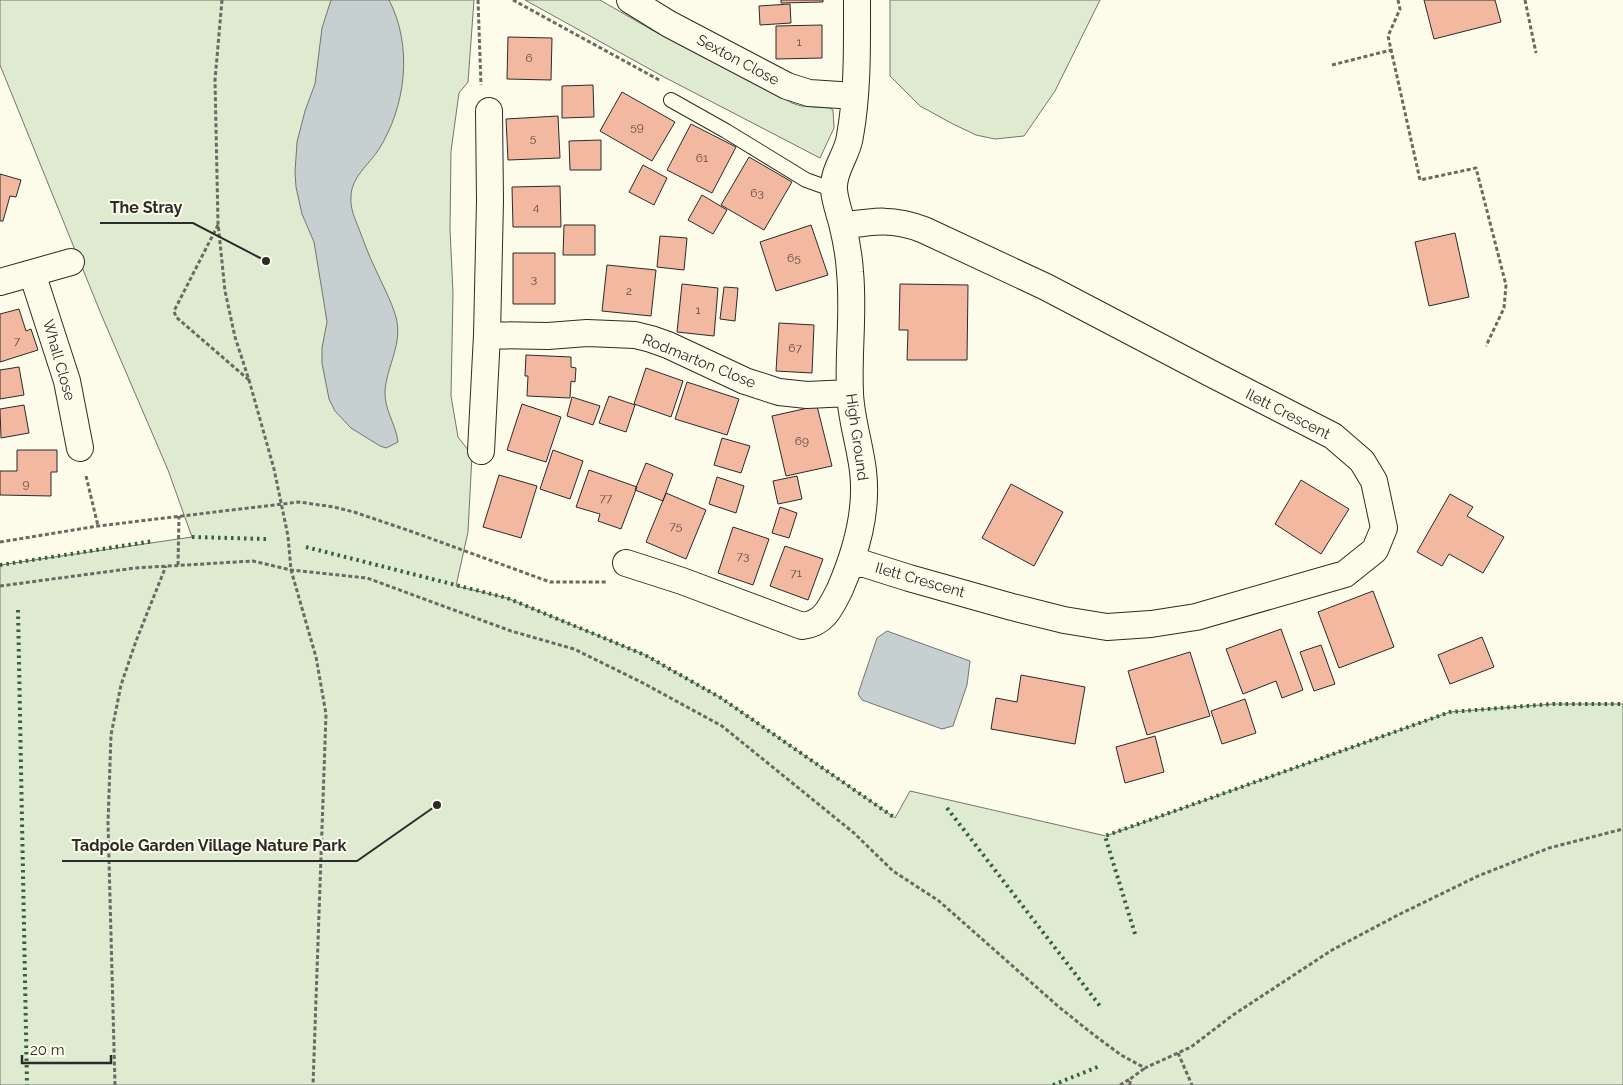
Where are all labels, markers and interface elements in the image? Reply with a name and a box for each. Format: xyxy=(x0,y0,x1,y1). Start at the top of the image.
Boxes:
street label: Sexton Close xyxy=(694,31,783,89)
house number: 1 xyxy=(796,35,802,49)
house number: 6 xyxy=(525,51,533,65)
house number: 59 xyxy=(630,120,644,134)
house number: 5 xyxy=(530,131,537,145)
house number: 61 xyxy=(696,151,708,165)
house number: 63 xyxy=(750,186,764,200)
callout: The Stray xyxy=(100,192,193,223)
text: The Stray xyxy=(110,198,182,217)
house number: 4 xyxy=(533,200,540,214)
house number: 65 xyxy=(787,251,801,265)
house number: 3 xyxy=(531,272,537,286)
house number: 2 xyxy=(626,284,632,298)
house number: 1 xyxy=(695,303,701,317)
street label: Whall Close xyxy=(39,317,79,403)
street label: Rodmarton Close xyxy=(640,330,759,392)
house number: 7 xyxy=(14,334,21,348)
house number: 67 xyxy=(788,341,802,355)
street label: Ilett Crescent xyxy=(1243,385,1333,443)
street label: High Ground xyxy=(842,392,872,482)
house number: 69 xyxy=(795,434,809,448)
house number: 9 xyxy=(22,477,30,491)
house number: 77 xyxy=(600,491,613,505)
house number: 75 xyxy=(670,519,683,533)
house number: 73 xyxy=(737,549,749,563)
street label: Ilett Crescent xyxy=(873,559,967,601)
house number: 71 xyxy=(790,566,802,580)
callout: Tadpole Garden Village Nature Park xyxy=(62,830,357,861)
text: Tadpole Garden Village Nature Park xyxy=(72,836,346,855)
scale bar xyxy=(22,1032,111,1064)
text: 20 m xyxy=(30,1041,65,1059)

